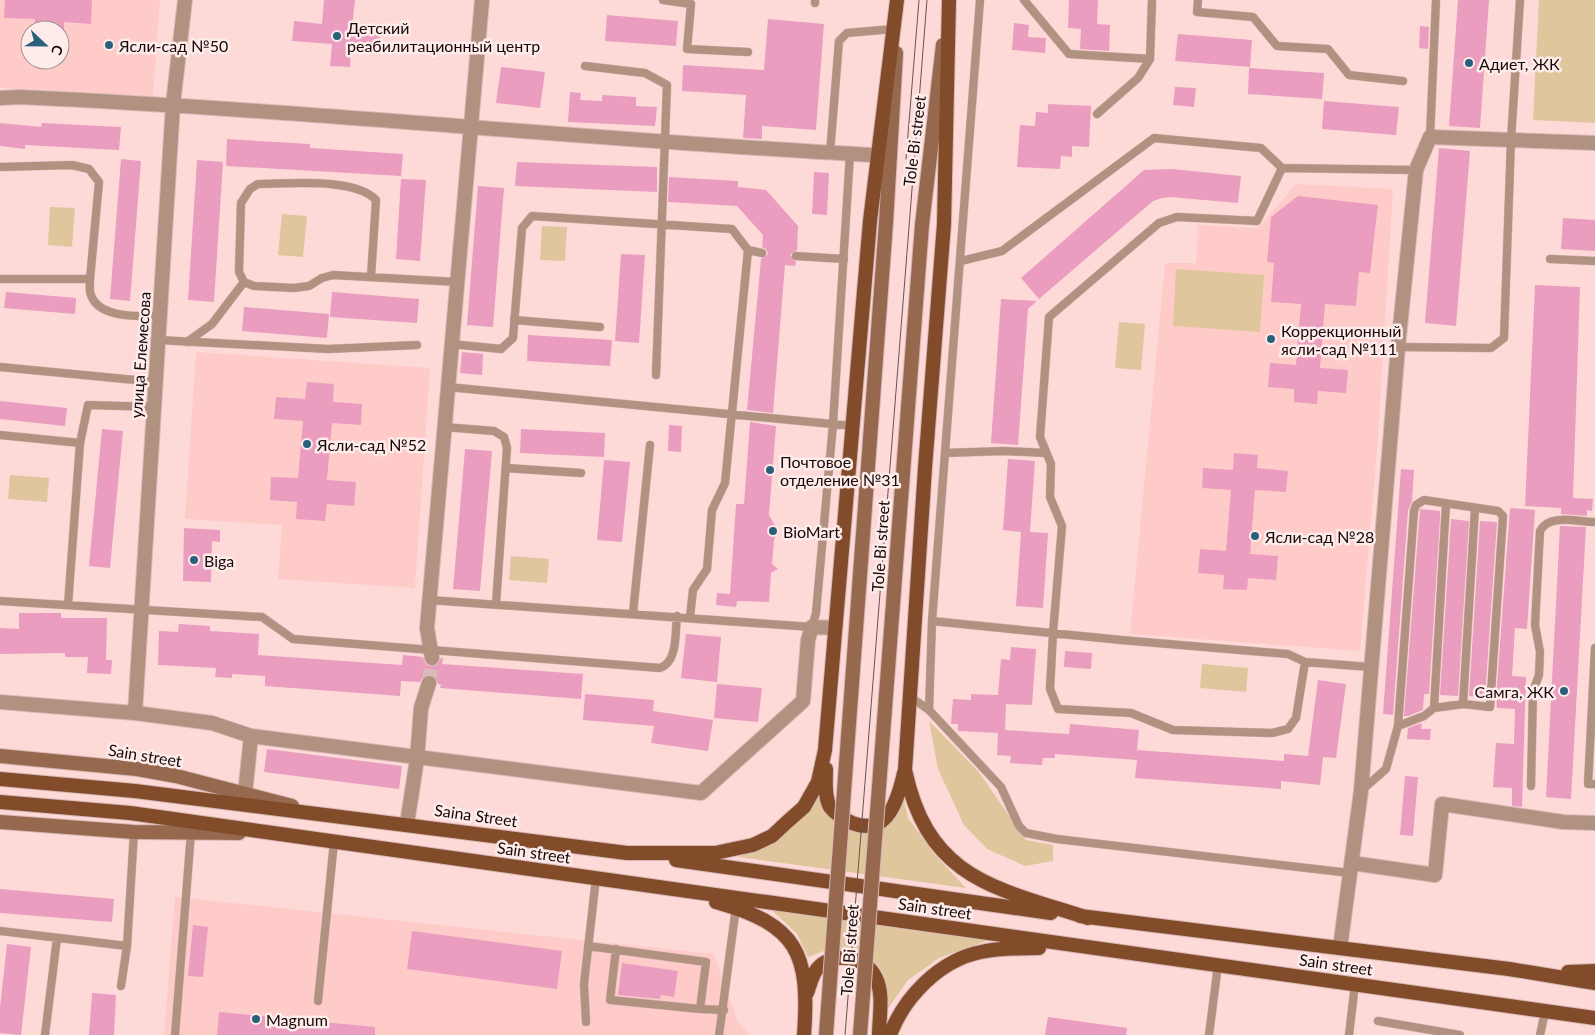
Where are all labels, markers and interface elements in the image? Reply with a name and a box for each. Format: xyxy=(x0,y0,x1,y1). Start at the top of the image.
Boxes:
place label: Детский реабилитационный центр xyxy=(347,18,540,55)
north arrow xyxy=(20,20,70,70)
marker: Детский реабилитационный центр xyxy=(331,30,343,42)
place label: Ясли-сад №50 xyxy=(118,36,228,55)
marker: Ясли-сад №50 xyxy=(103,39,115,51)
text: С xyxy=(48,43,67,58)
place label: Адиет, ЖК xyxy=(1479,54,1560,73)
marker: Адиет, ЖК xyxy=(1463,57,1475,69)
street label: Tole Bi street xyxy=(899,94,929,188)
street label: улица Елемесова xyxy=(126,291,154,419)
place label: Коррекционный ясли-сад №111 xyxy=(1281,321,1402,358)
marker: Коррекционный ясли-сад №111 xyxy=(1265,333,1277,345)
place label: Ясли-сад №52 xyxy=(316,435,426,454)
marker: Ясли-сад №52 xyxy=(301,438,313,450)
place label: Почтовое отделение №31 xyxy=(780,452,900,489)
marker: Почтовое отделение №31 xyxy=(764,464,776,476)
street label: Tole Bi street xyxy=(867,499,893,592)
place label: BioMart xyxy=(783,522,840,541)
marker: BioMart xyxy=(767,525,779,537)
place label: Ясли-сад №28 xyxy=(1264,527,1374,546)
marker: Ясли-сад №28 xyxy=(1249,530,1261,542)
place label: Biga xyxy=(204,551,234,570)
marker: Biga xyxy=(188,554,200,566)
place label: Самга, ЖК xyxy=(1475,682,1554,701)
marker: Самга, ЖК xyxy=(1558,685,1570,697)
street label: Sain street xyxy=(107,740,183,770)
street label: Saina Street xyxy=(433,800,519,830)
street label: Sain street xyxy=(496,837,572,867)
street label: Sain street xyxy=(897,893,973,923)
street label: Tole Bi street xyxy=(836,903,862,996)
street label: Sain street xyxy=(1298,949,1374,979)
place label: Magnum xyxy=(266,1010,328,1029)
marker: Magnum xyxy=(250,1013,262,1025)

